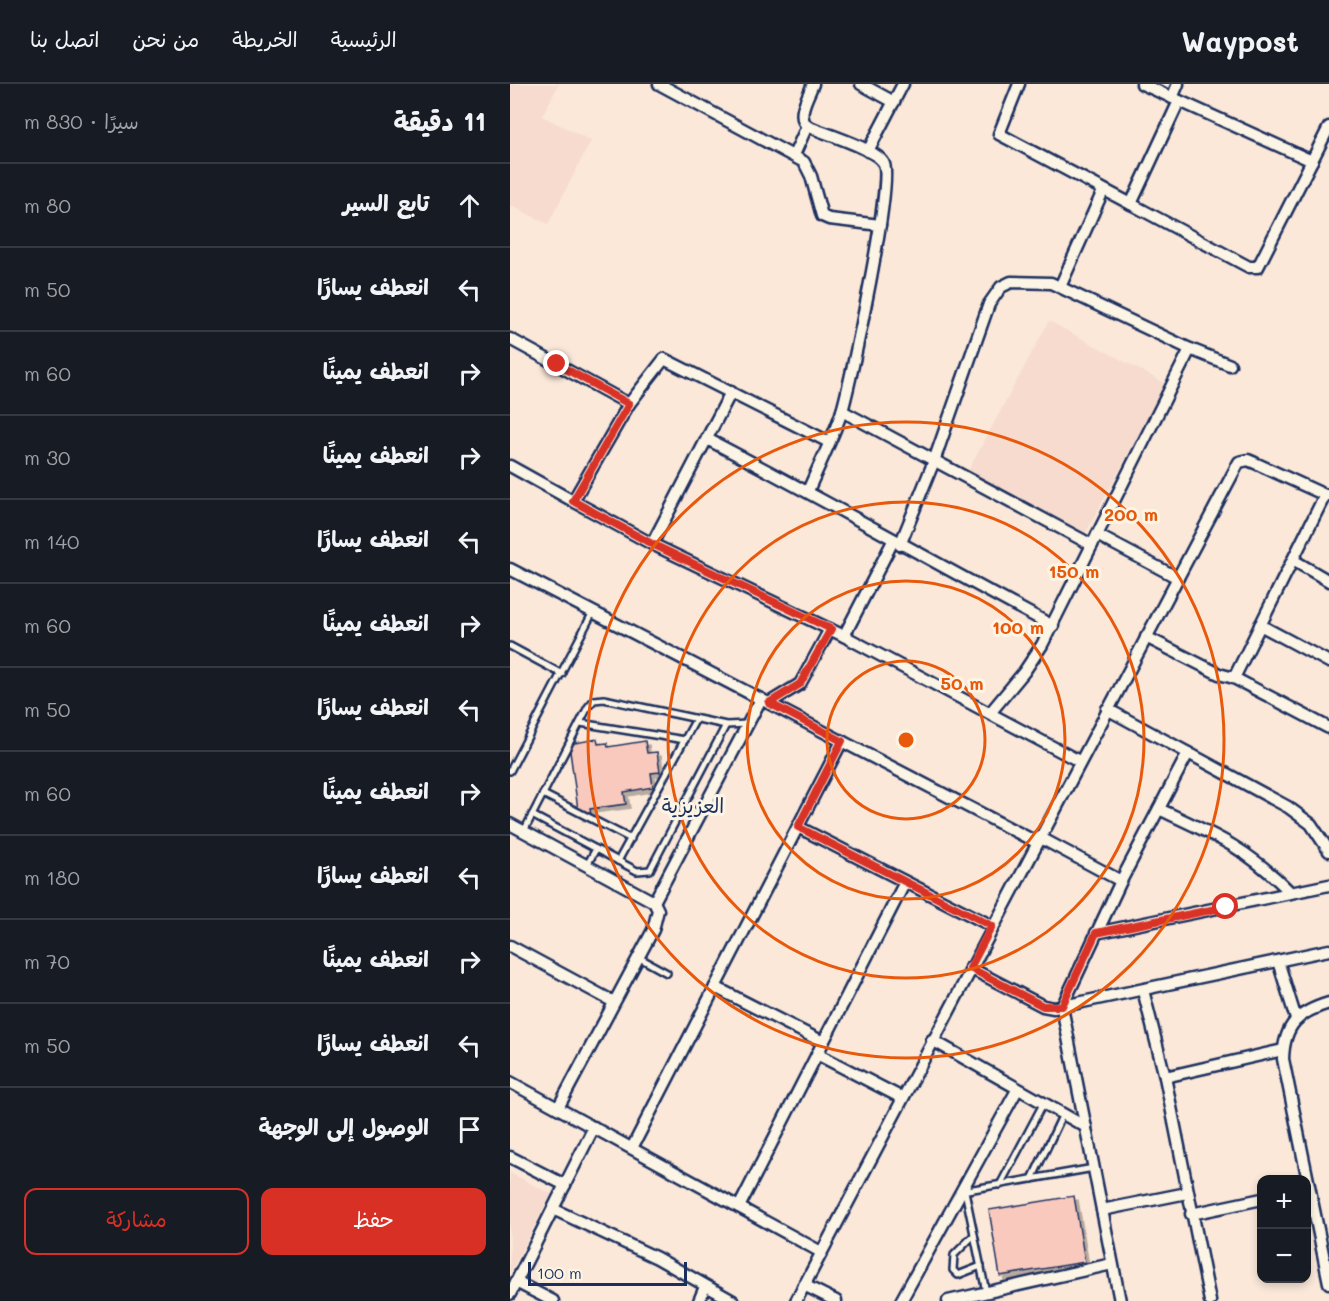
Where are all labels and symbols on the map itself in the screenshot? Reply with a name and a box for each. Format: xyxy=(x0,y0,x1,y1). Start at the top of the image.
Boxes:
route end xyxy=(543,350,569,376)
text: 200 m xyxy=(1104,502,1158,526)
text: 150 m xyxy=(1049,559,1099,583)
text: 100 m xyxy=(992,615,1044,639)
text: 50 m xyxy=(941,671,983,695)
centre of rings xyxy=(896,730,916,750)
district label: العزيزية xyxy=(662,792,724,818)
route start xyxy=(1212,893,1238,919)
scale bar xyxy=(528,1259,687,1286)

